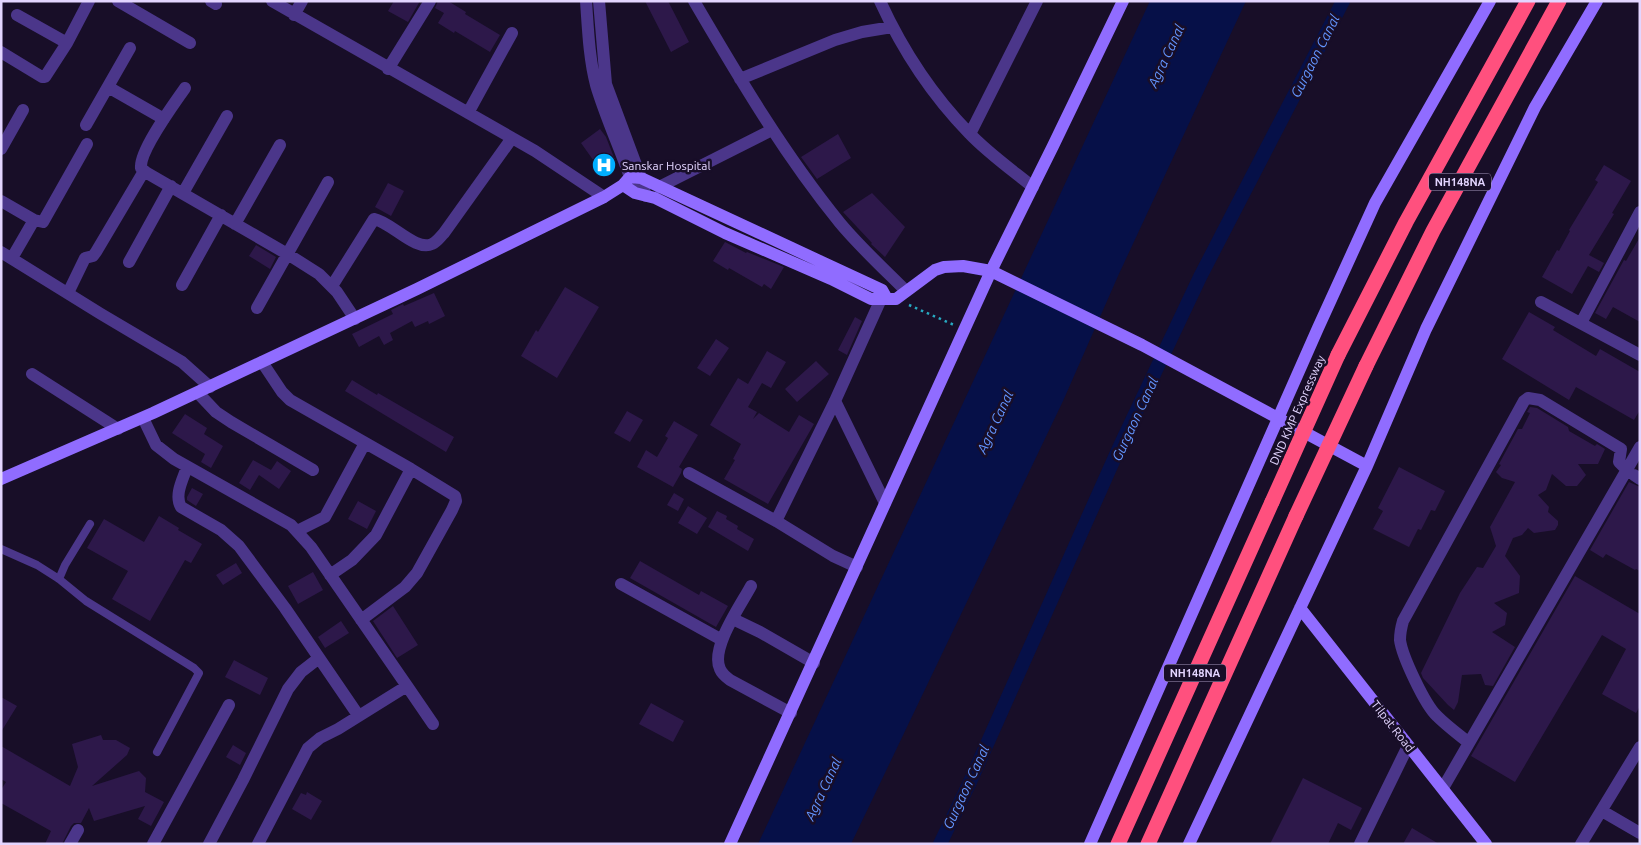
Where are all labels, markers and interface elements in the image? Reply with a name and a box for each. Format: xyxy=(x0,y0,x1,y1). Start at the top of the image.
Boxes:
water label: Gurgaon Canal xyxy=(1287,12,1343,100)
water label: Agra Canal xyxy=(1144,22,1188,91)
hospital icon: Sanskar Hospital xyxy=(591,152,617,178)
place label: Sanskar Hospital xyxy=(622,159,711,172)
road number: NH148NA xyxy=(1429,173,1491,190)
street label: DND KMP Expressway xyxy=(1267,353,1327,467)
water label: Gurgaon Canal xyxy=(1109,374,1162,464)
water label: Agra Canal xyxy=(973,388,1017,457)
road number: NH148NA xyxy=(1164,664,1226,681)
street label: Tilpat Road xyxy=(1369,698,1417,754)
water label: Gurgaon Canal xyxy=(940,742,993,832)
water label: Agra Canal xyxy=(801,755,845,824)

